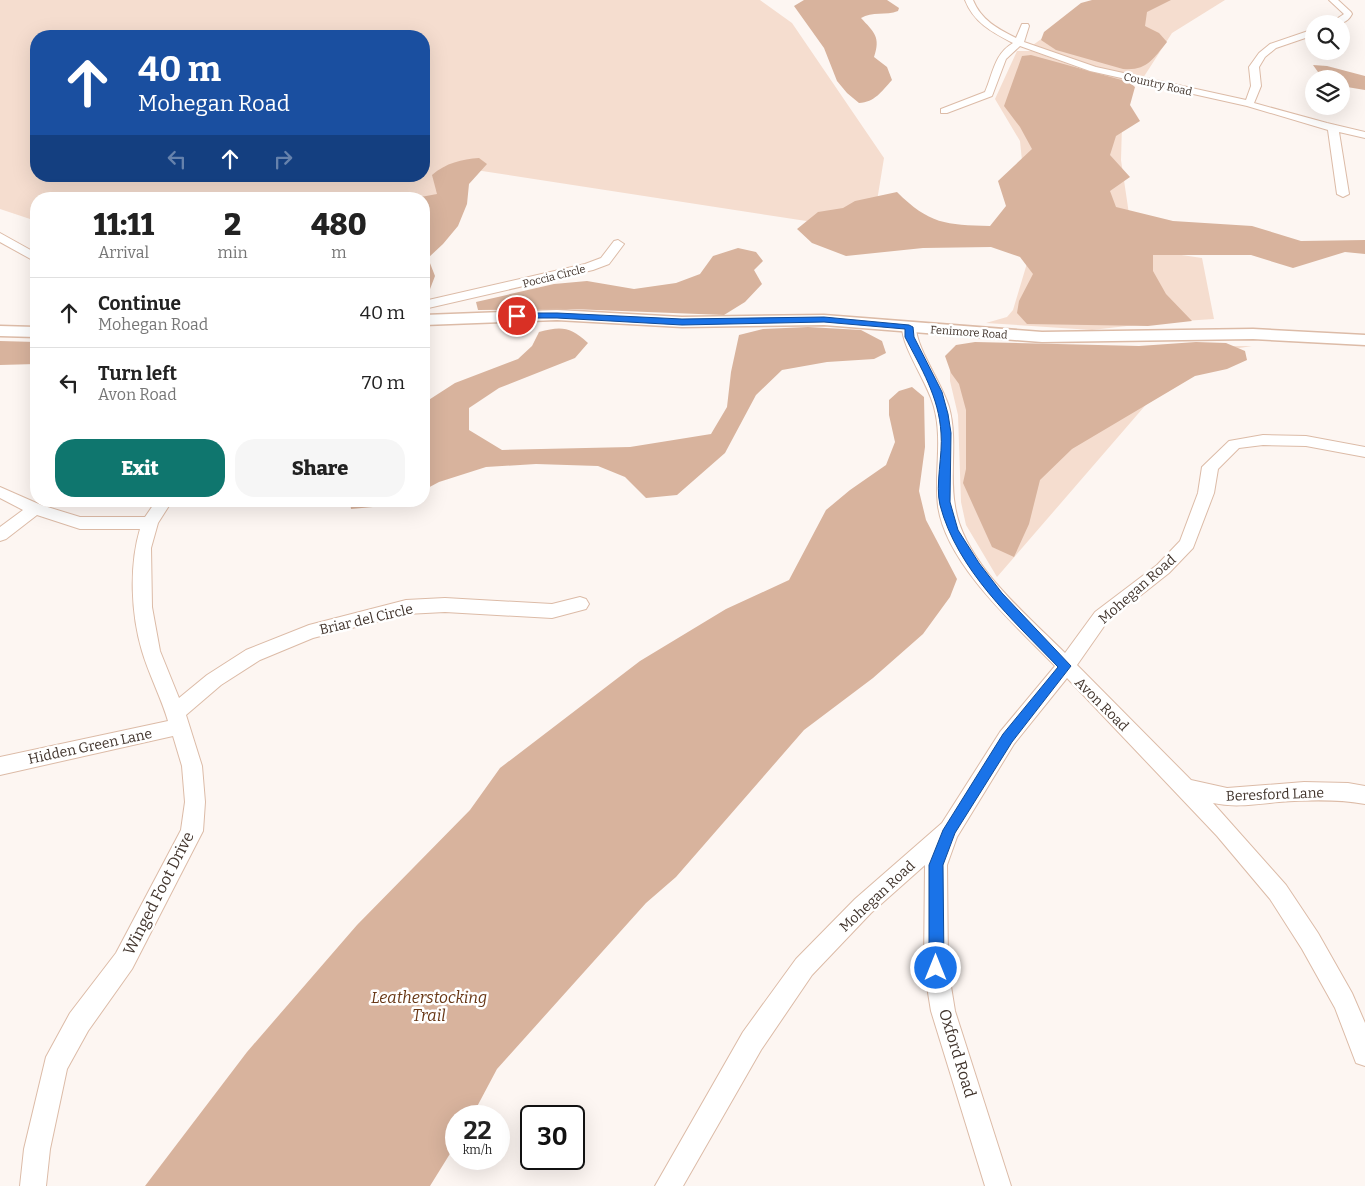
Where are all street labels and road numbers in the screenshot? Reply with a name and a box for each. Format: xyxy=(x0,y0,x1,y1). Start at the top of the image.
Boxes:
street label: Country Road xyxy=(1122,70,1194,99)
street label: Poccia Circle xyxy=(521,262,587,291)
street label: Fenimore Road xyxy=(930,323,1009,342)
street label: Mohegan Road xyxy=(1095,551,1179,627)
street label: Briar del Circle xyxy=(318,600,415,639)
street label: Avon Road xyxy=(1071,674,1132,735)
street label: Hidden Green Lane xyxy=(27,725,154,768)
street label: Beresford Lane xyxy=(1226,784,1324,805)
street label: Winged Foot Drive xyxy=(119,828,198,958)
street label: Mohegan Road xyxy=(836,857,918,936)
street label: Oxford Road xyxy=(935,1006,980,1100)

